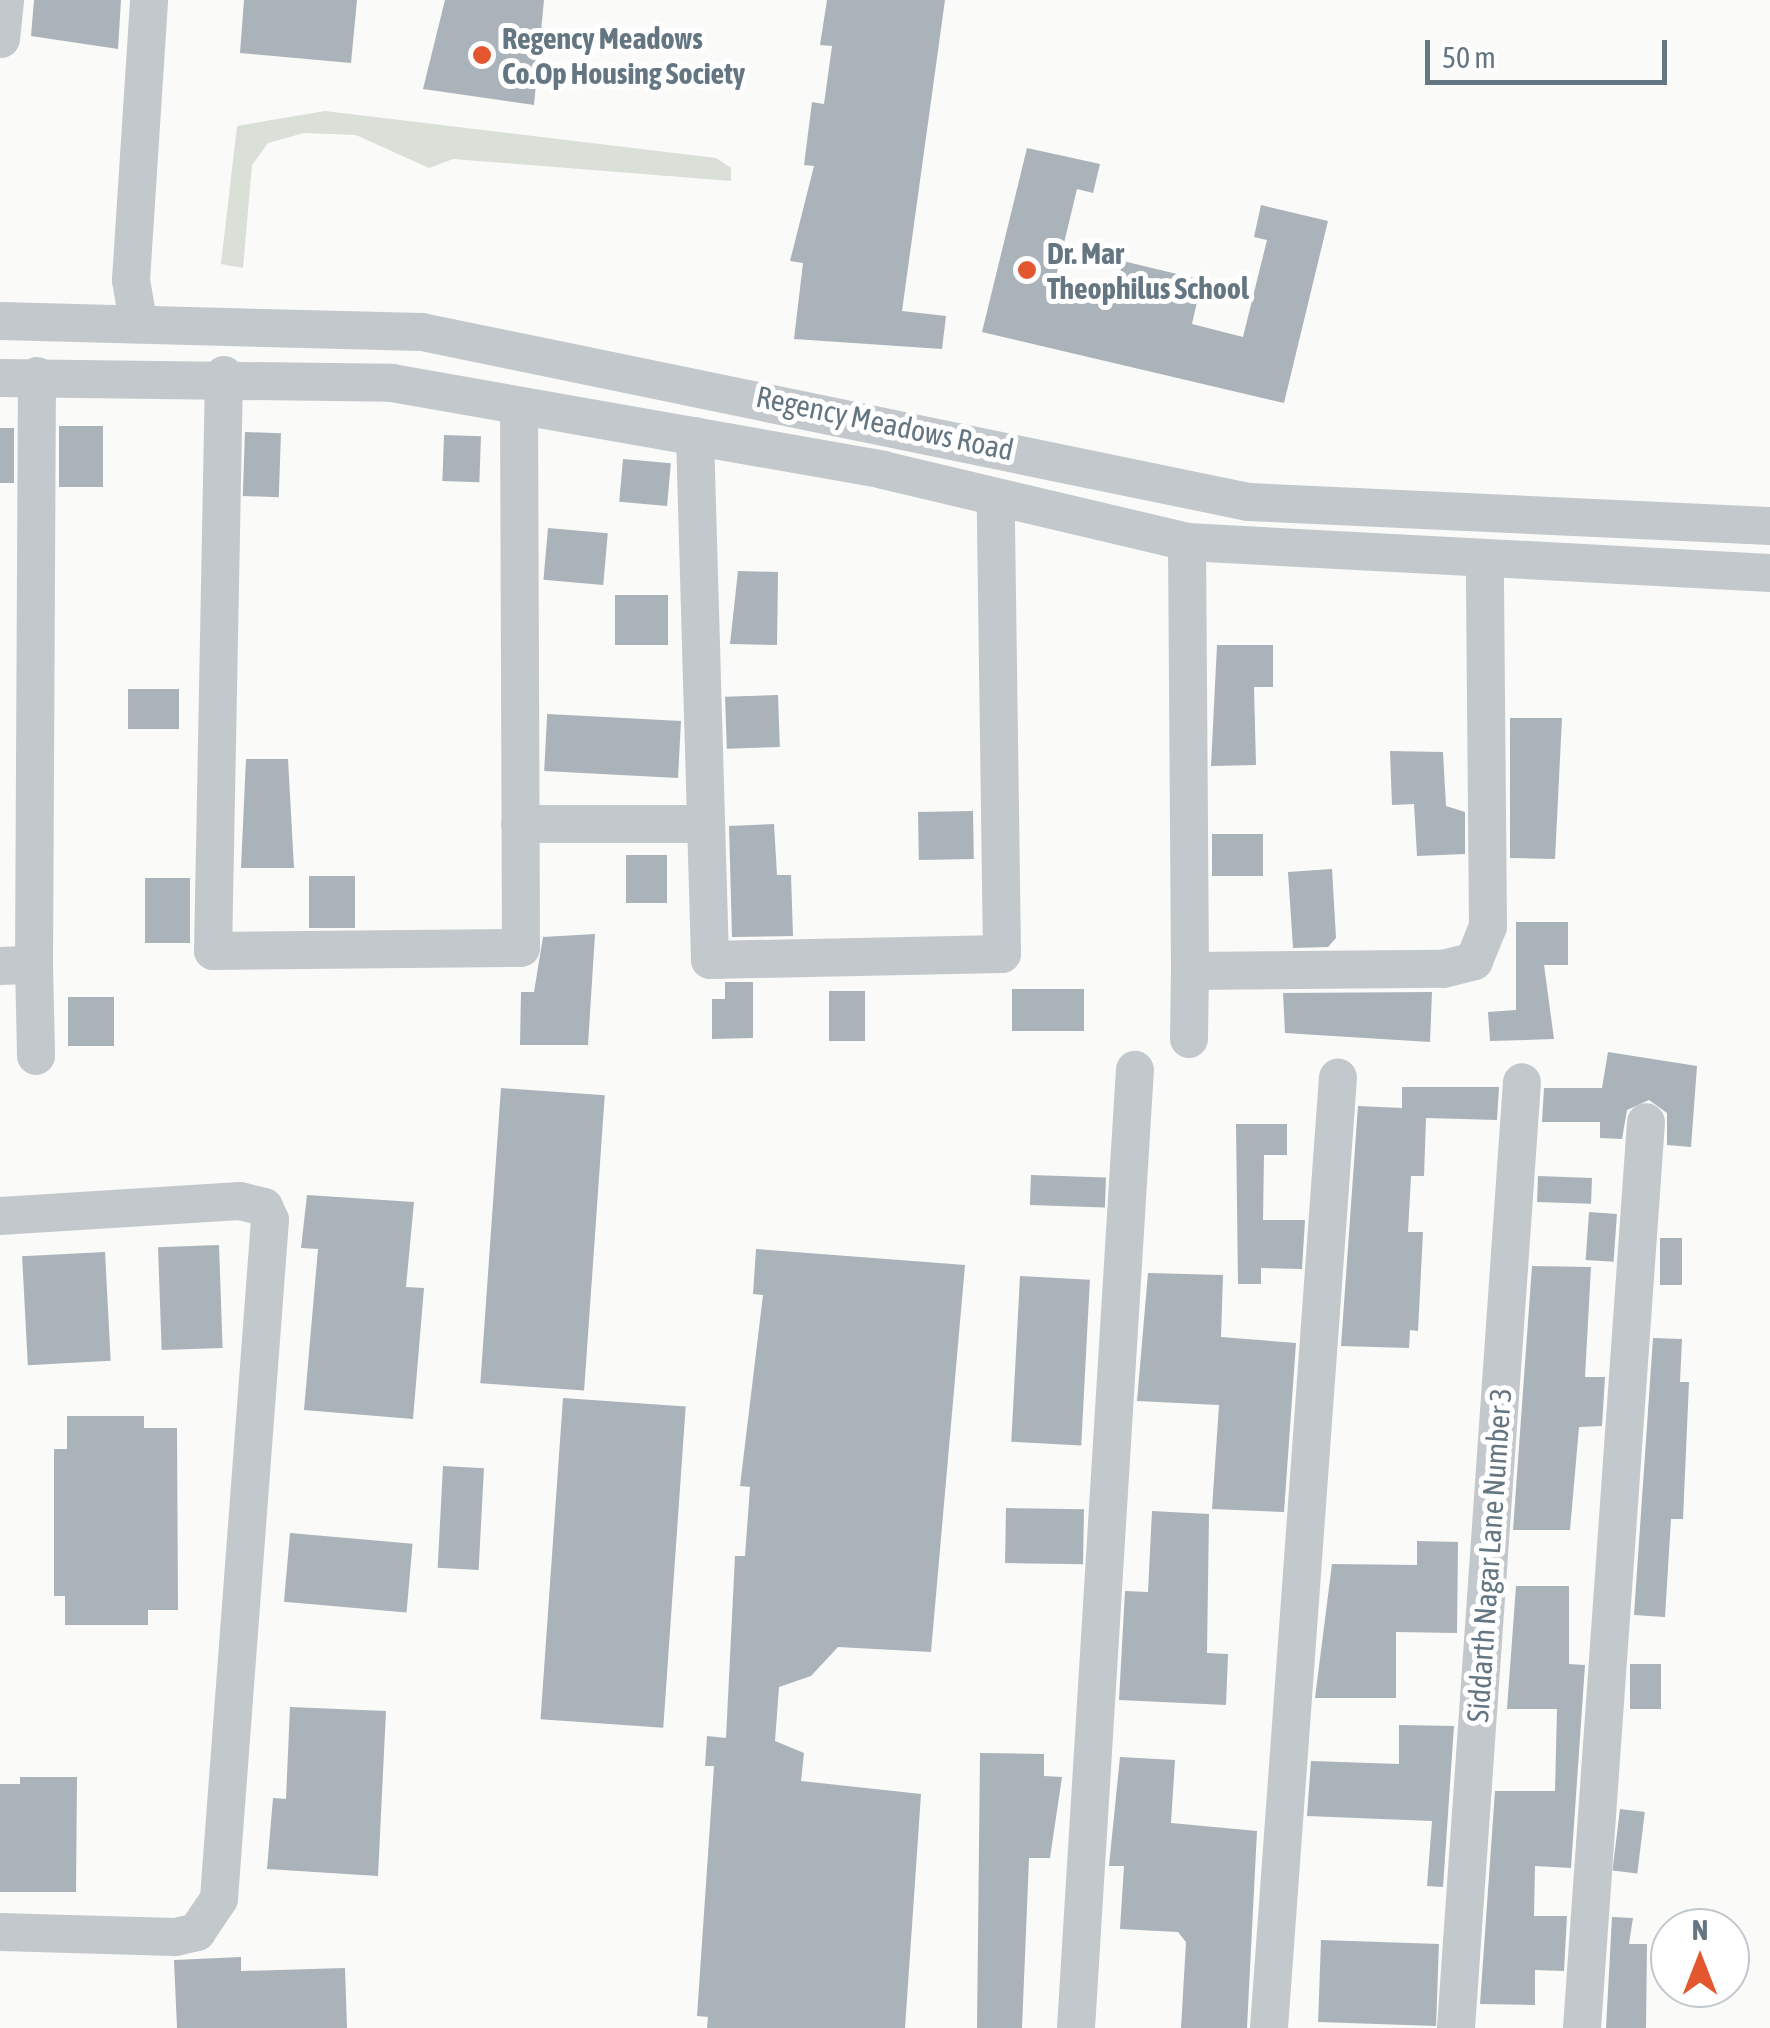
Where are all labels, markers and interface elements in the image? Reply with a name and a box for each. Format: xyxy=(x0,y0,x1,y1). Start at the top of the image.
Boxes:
place label: Regency Meadows Co.Op Housing Society xyxy=(502,20,745,90)
scale bar xyxy=(1430,20,1672,82)
text: 50 m xyxy=(1442,40,1496,74)
marker: Regency Meadows Co.Op Housing Society xyxy=(471,44,493,66)
place label: Dr. Mar Theophilus School xyxy=(1047,235,1249,306)
marker: Dr. Mar Theophilus School xyxy=(1016,259,1038,281)
street label: Regency Meadows Road xyxy=(753,378,1017,468)
street label: Siddarth Nagar Lane Number 3 xyxy=(1459,1387,1519,1723)
north arrow xyxy=(1650,1908,1750,2008)
text: N xyxy=(1692,1914,1708,1946)

